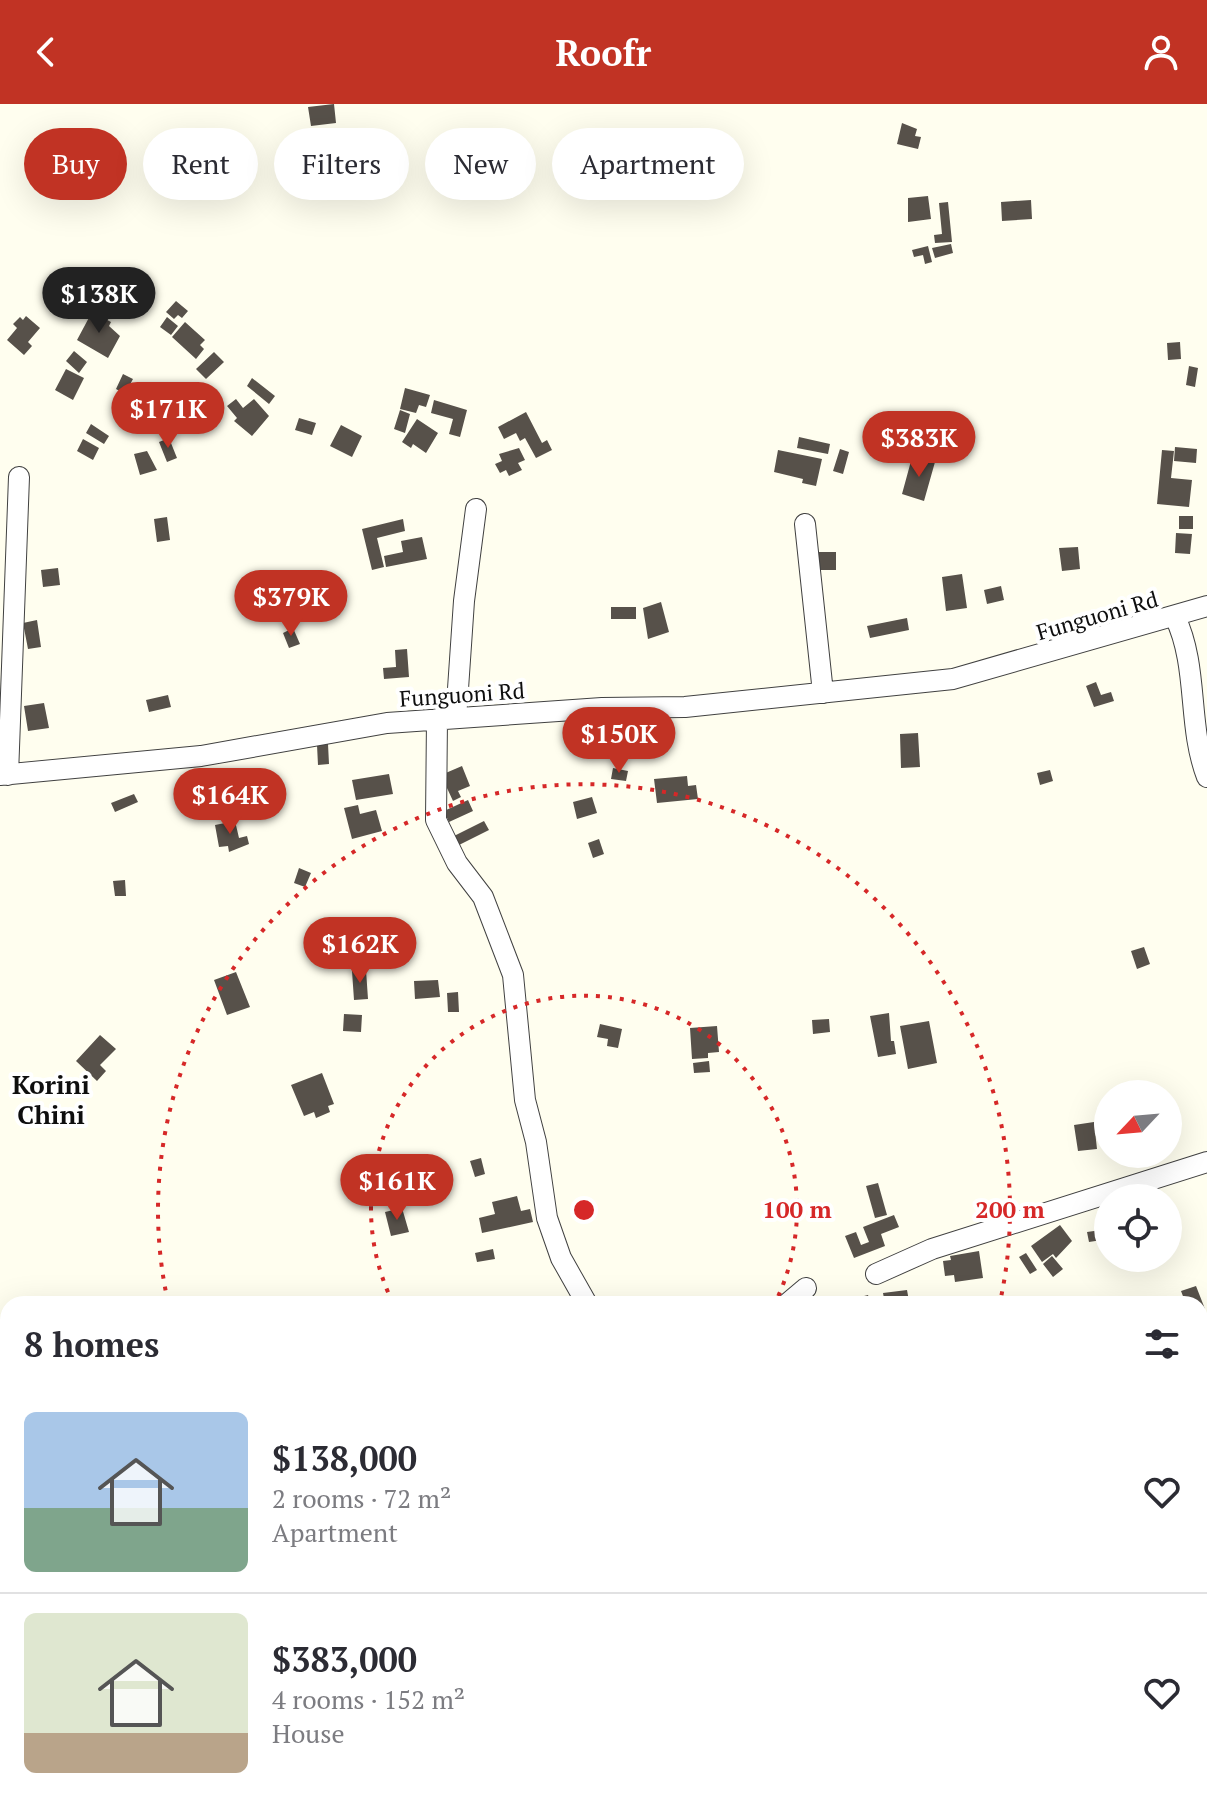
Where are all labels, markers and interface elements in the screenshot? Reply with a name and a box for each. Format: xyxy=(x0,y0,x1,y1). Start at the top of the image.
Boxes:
text: Roofr xyxy=(556,29,651,76)
icon: back xyxy=(24,30,68,74)
icon: person xyxy=(1139,30,1183,74)
chip: Buy xyxy=(24,128,127,200)
chip: Rent xyxy=(143,128,258,200)
chip: Filters xyxy=(274,128,409,200)
chip: New xyxy=(425,128,536,200)
chip: Apartment xyxy=(552,128,744,200)
pin: $138K xyxy=(43,267,155,335)
text: $138K xyxy=(60,276,138,310)
pin: $171K xyxy=(112,382,224,450)
text: $171K xyxy=(129,391,207,425)
pin: $383K xyxy=(863,411,975,479)
text: $383K xyxy=(880,420,958,454)
pin: $379K xyxy=(235,570,347,638)
text: $379K xyxy=(252,579,330,613)
street label: Funguoni Rd xyxy=(1033,584,1161,646)
street label: Funguoni Rd xyxy=(398,675,526,713)
pin: $150K xyxy=(563,707,675,775)
text: $150K xyxy=(580,716,658,750)
pin: $164K xyxy=(174,768,286,836)
text: $164K xyxy=(191,777,269,811)
pin: $162K xyxy=(304,917,416,985)
text: $162K xyxy=(321,926,399,960)
district label: Korini Chini xyxy=(12,1067,90,1131)
north arrow xyxy=(1094,1080,1182,1168)
map controls xyxy=(1094,1080,1182,1272)
pin: $161K xyxy=(341,1154,453,1222)
text: $161K xyxy=(358,1163,436,1197)
button: locate xyxy=(1094,1184,1182,1272)
text: 100 m xyxy=(762,1193,832,1225)
text: 200 m xyxy=(975,1193,1045,1225)
centre of rings xyxy=(570,1196,598,1224)
text: 8 homes xyxy=(24,1322,159,1367)
icon: filters xyxy=(1140,1322,1184,1366)
text: $138,000 xyxy=(272,1436,417,1481)
icon: home xyxy=(88,1444,184,1540)
icon: heart xyxy=(1140,1470,1184,1514)
text: 2 rooms · 72 m² xyxy=(272,1481,451,1515)
text: Apartment xyxy=(272,1515,398,1549)
text: $383,000 xyxy=(272,1637,417,1682)
icon: home xyxy=(88,1645,184,1741)
icon: heart xyxy=(1140,1671,1184,1715)
text: 4 rooms · 152 m² xyxy=(272,1682,465,1716)
text: House xyxy=(272,1716,345,1750)

